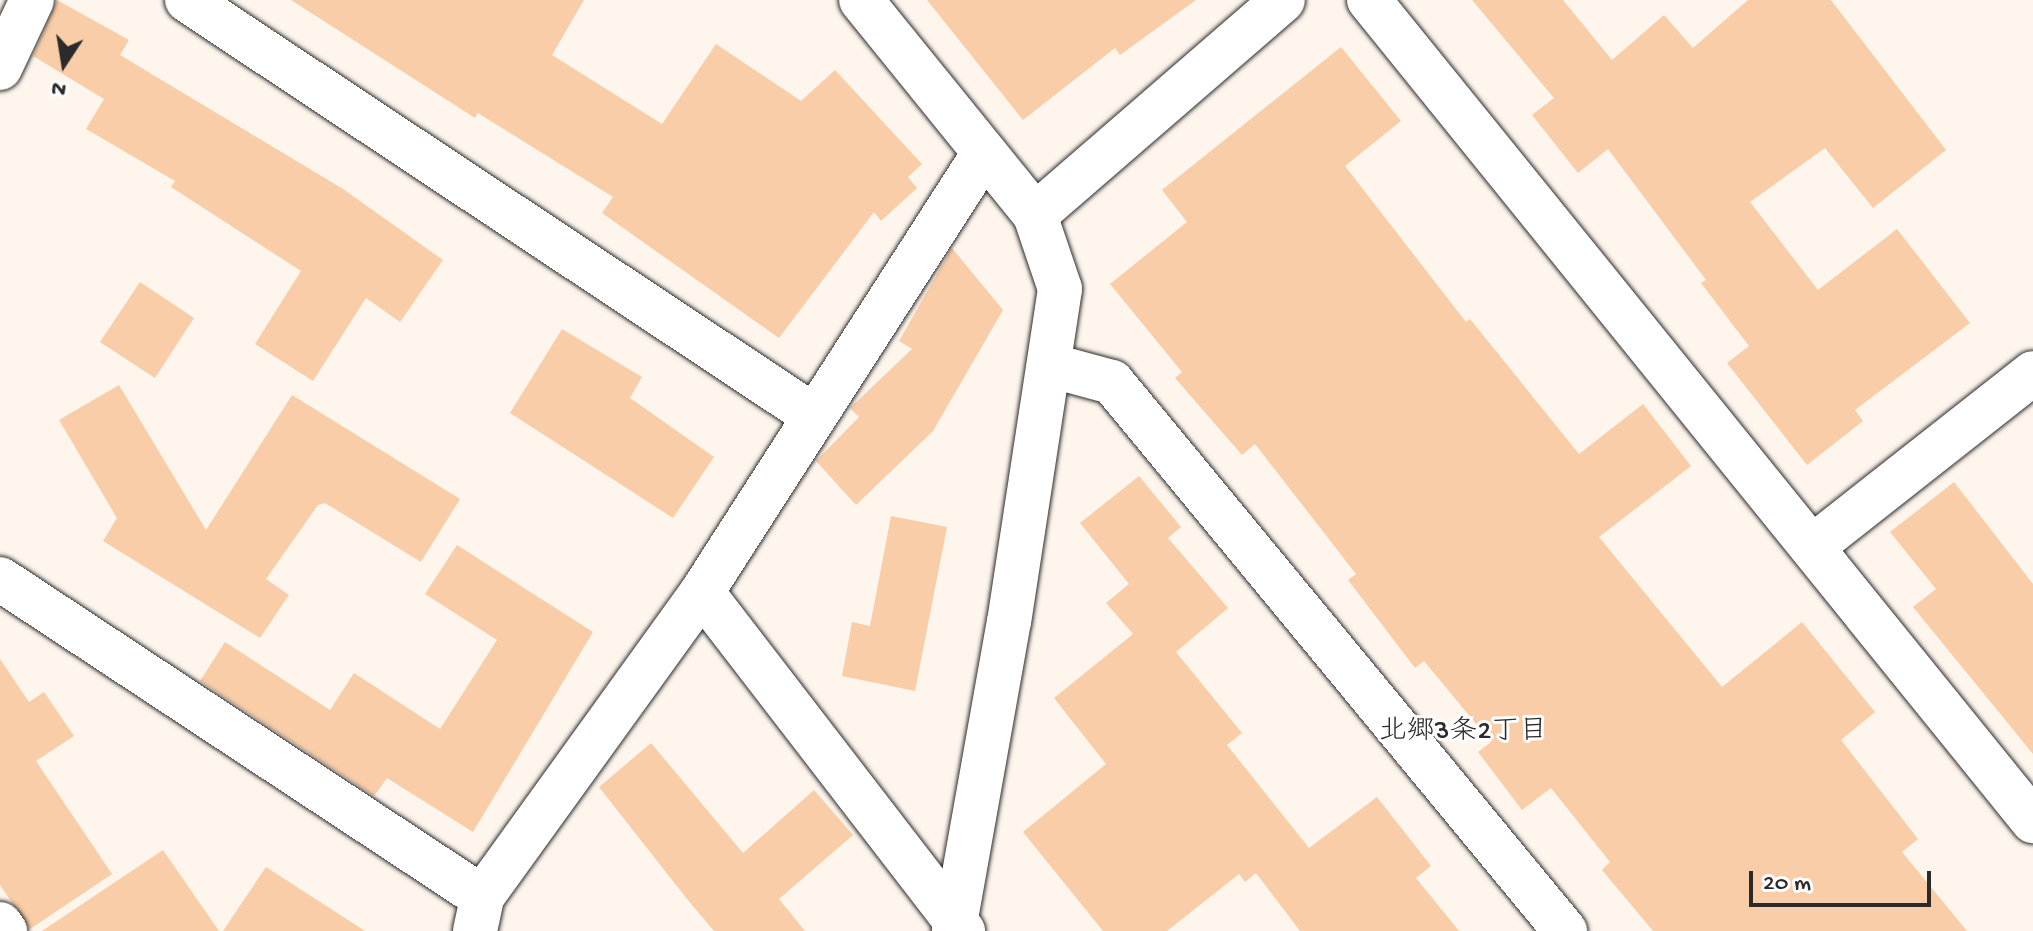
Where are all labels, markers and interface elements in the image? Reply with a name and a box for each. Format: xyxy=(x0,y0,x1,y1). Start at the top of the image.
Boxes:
north arrow xyxy=(24,24,104,104)
text: N xyxy=(49,73,69,102)
district label: 北郷3条2丁目 xyxy=(1379,716,1547,750)
scale bar xyxy=(1753,855,1935,905)
text: 20 m xyxy=(1763,870,1811,899)

